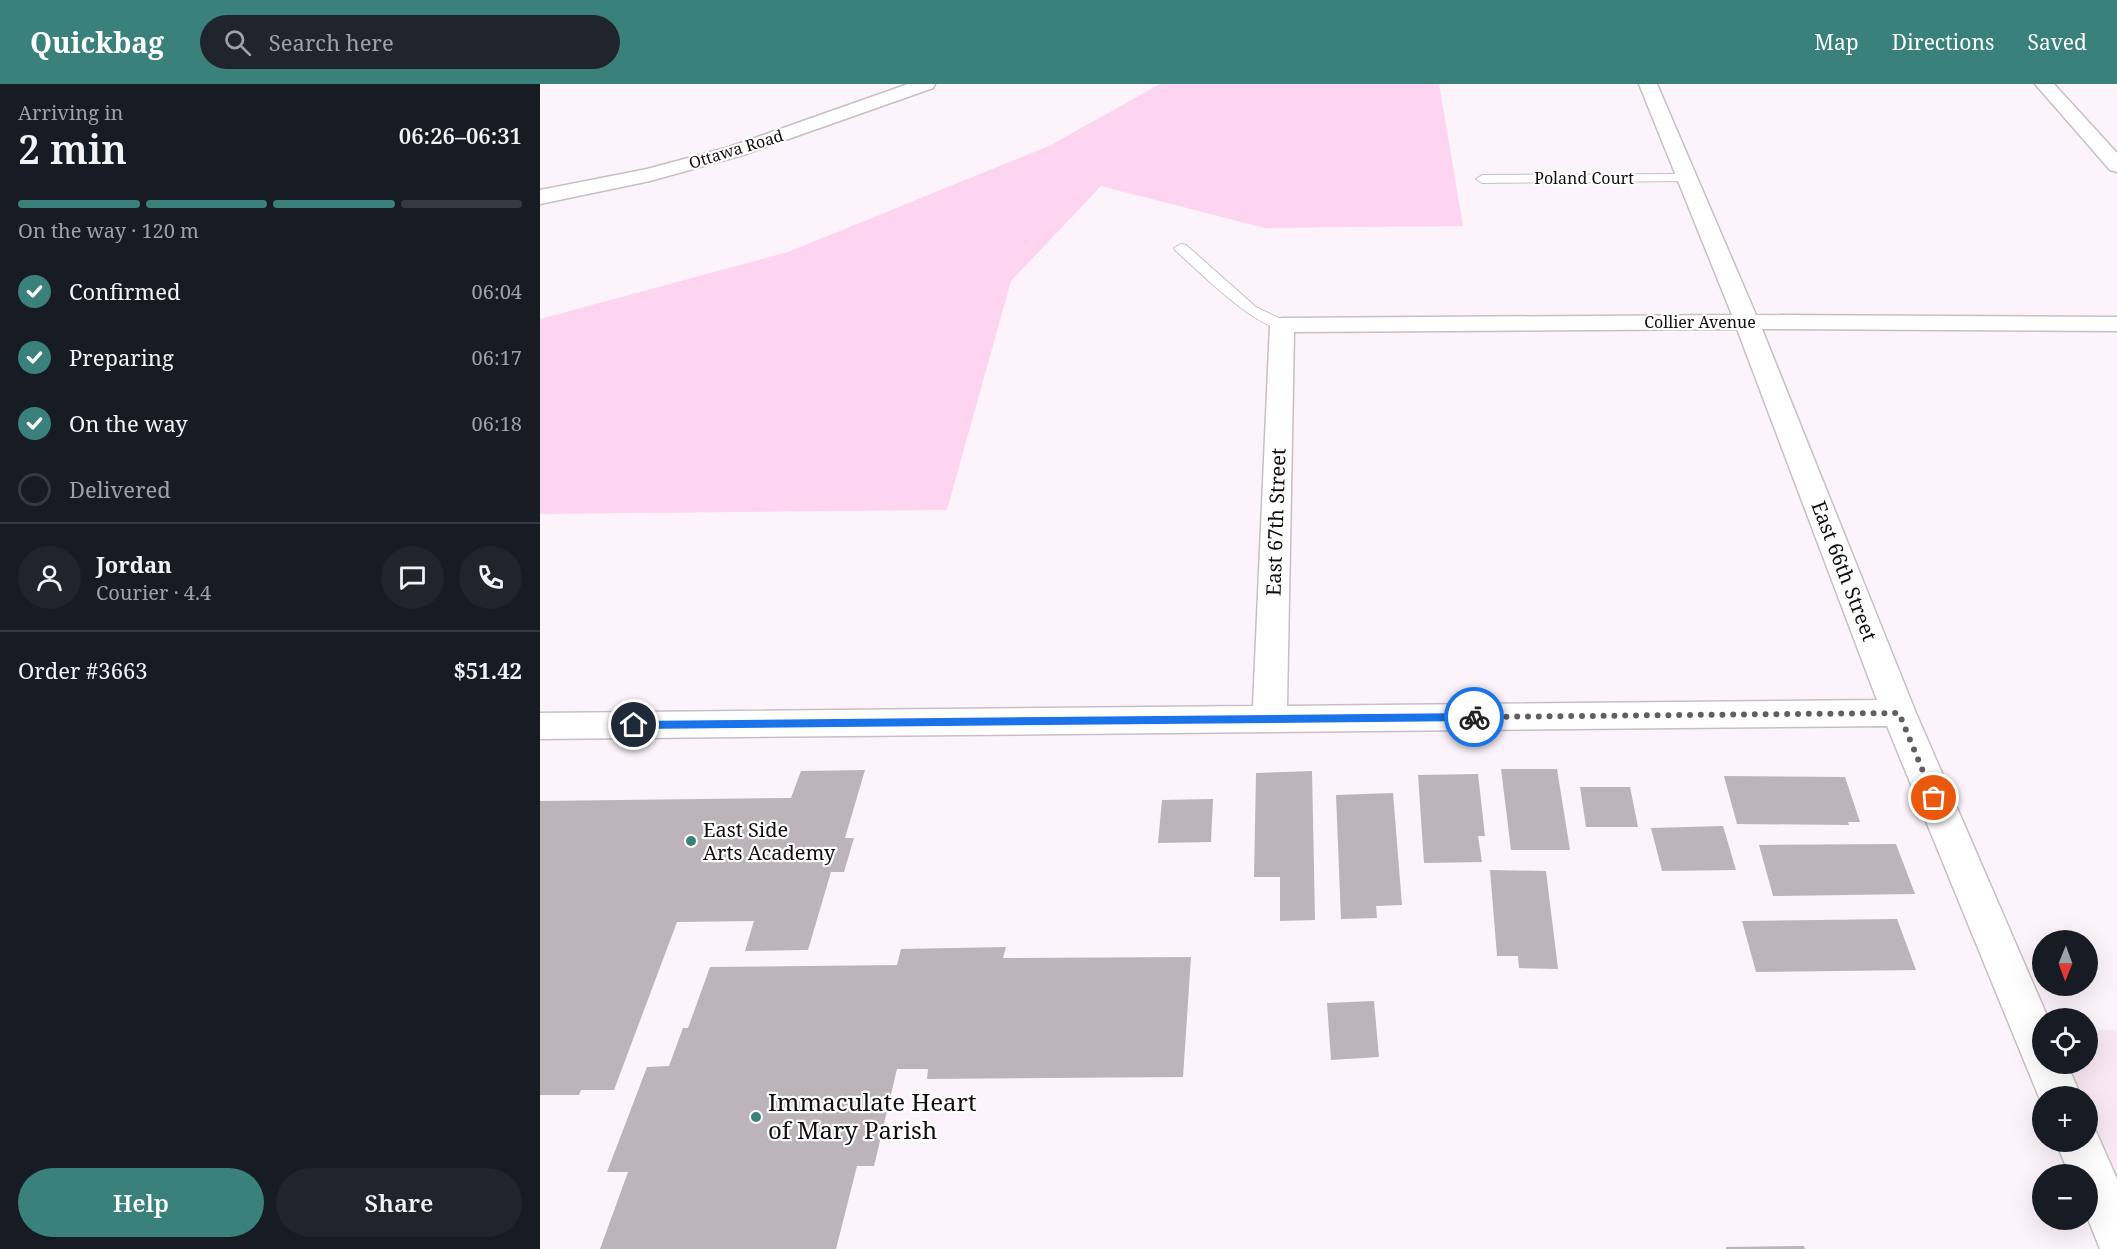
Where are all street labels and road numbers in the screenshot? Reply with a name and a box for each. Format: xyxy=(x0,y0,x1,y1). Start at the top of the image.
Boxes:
street label: Ottawa Road xyxy=(686,124,786,174)
street label: Poland Court xyxy=(1534,167,1634,189)
street label: Collier Avenue xyxy=(1644,311,1756,333)
street label: East 67th Street xyxy=(1259,448,1292,596)
street label: East 66th Street xyxy=(1805,497,1884,645)

